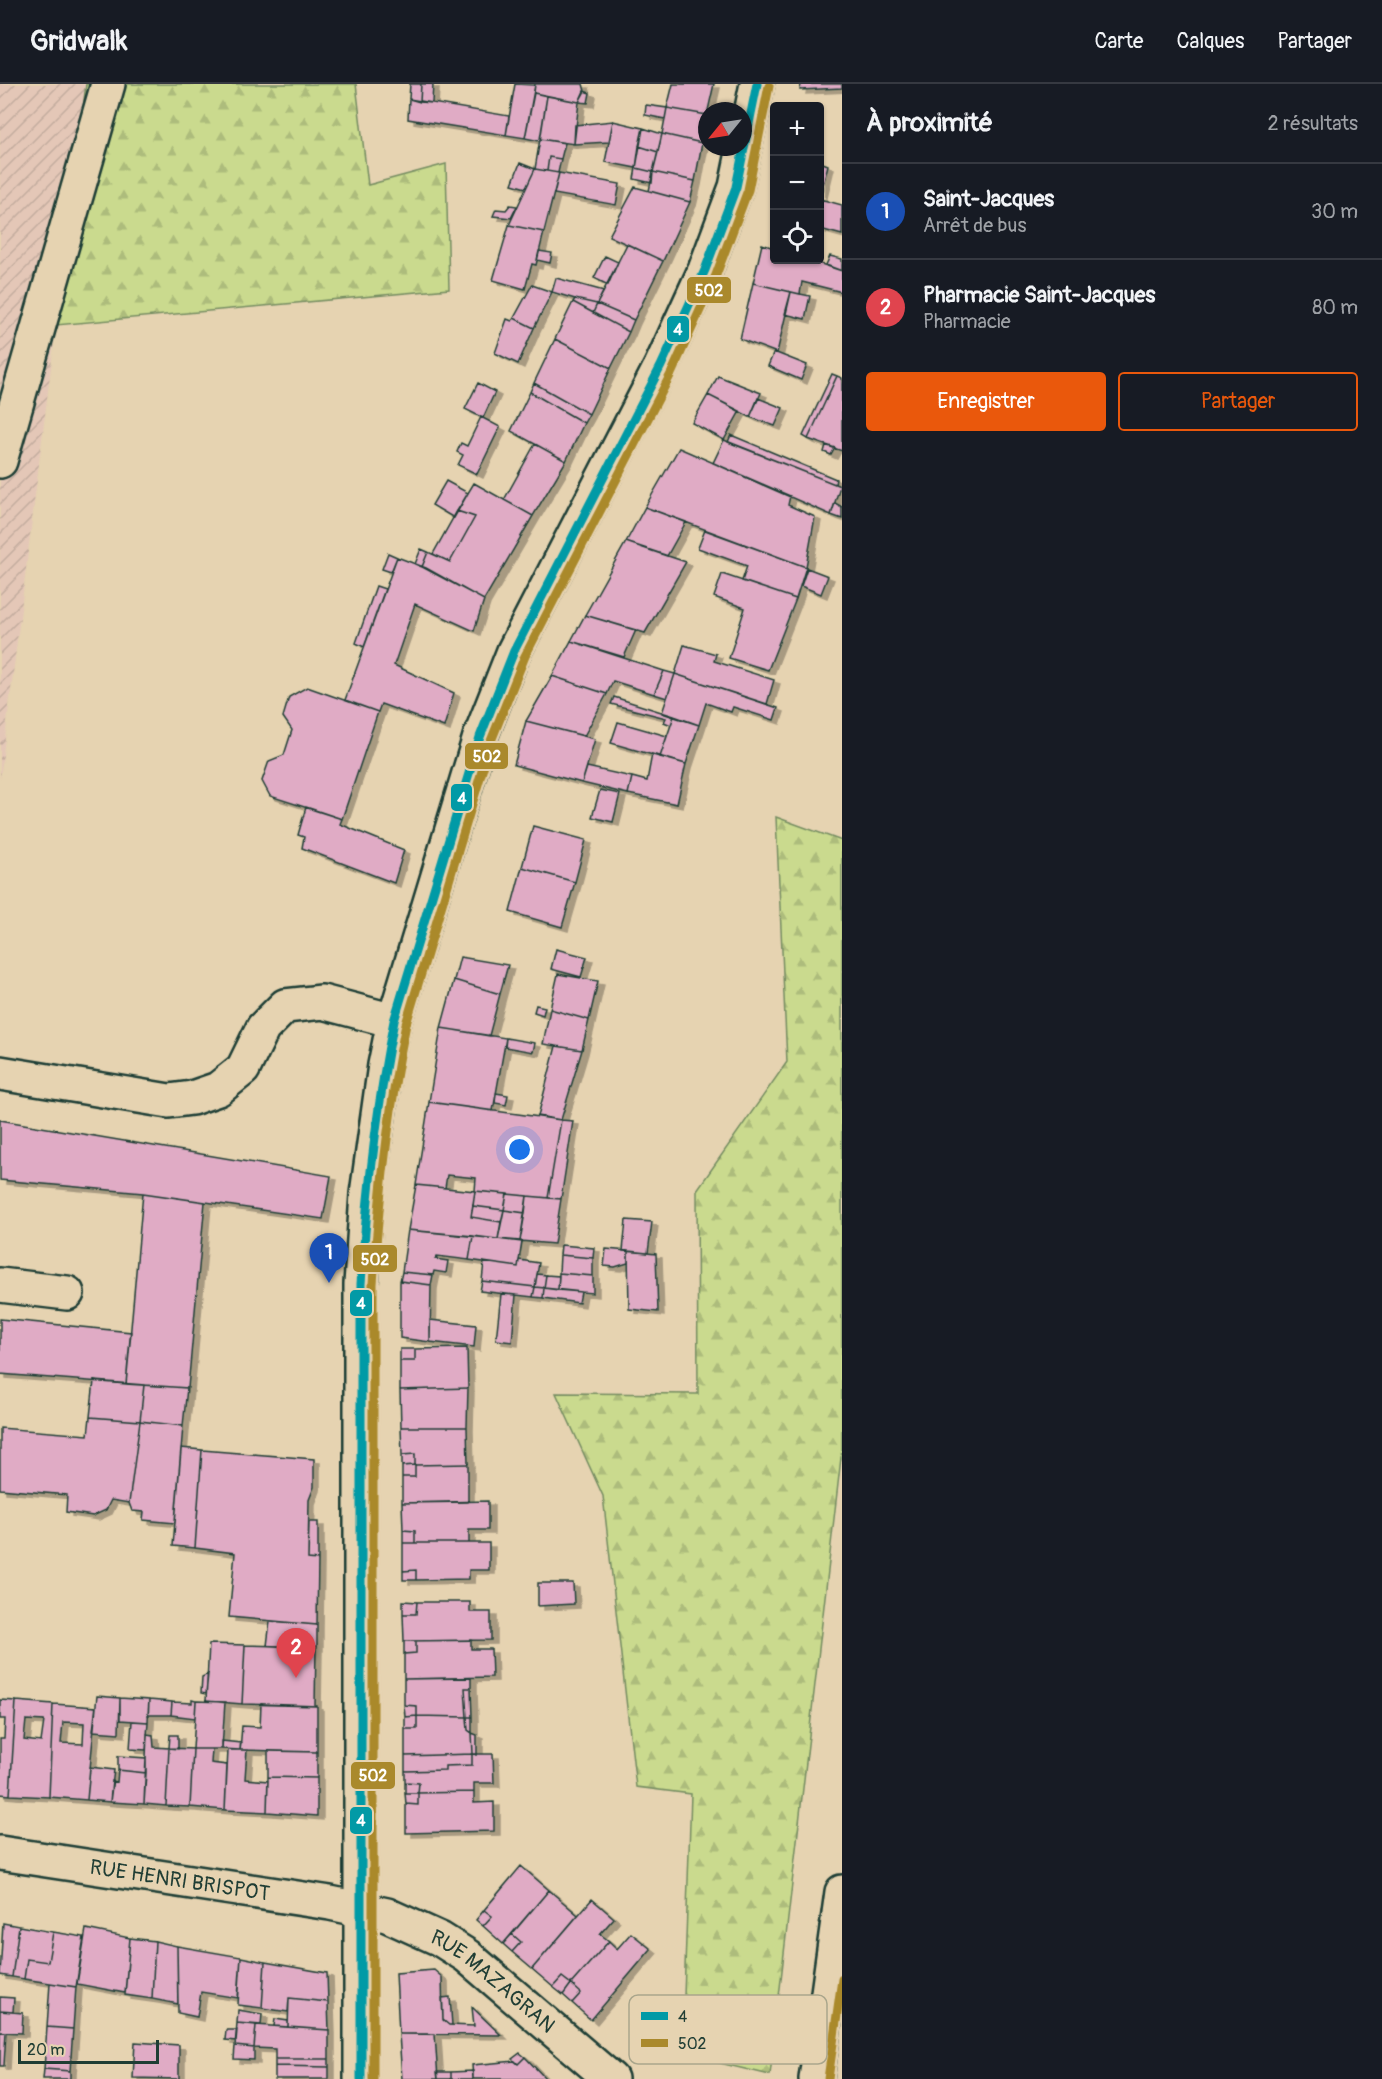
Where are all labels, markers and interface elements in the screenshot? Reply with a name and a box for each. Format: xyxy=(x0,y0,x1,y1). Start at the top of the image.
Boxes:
text: Gridwalk xyxy=(30,24,128,59)
text: Carte xyxy=(1094,28,1143,55)
text: Calques xyxy=(1176,28,1244,55)
text: Partager xyxy=(1277,28,1352,55)
north arrow xyxy=(698,102,752,156)
map controls xyxy=(770,102,824,264)
button: + xyxy=(770,102,824,156)
text: À proximité xyxy=(866,107,993,139)
text: 2 résultats xyxy=(1268,111,1358,136)
button: − xyxy=(770,156,824,210)
text: Saint-Jacques xyxy=(923,185,1054,213)
text: 1 xyxy=(882,199,889,224)
text: 30 m xyxy=(1311,199,1358,224)
button: locate xyxy=(770,210,824,264)
text: Arrêt de bus xyxy=(923,213,1026,238)
line badge: 502 xyxy=(686,276,732,304)
text: 502 xyxy=(695,281,723,301)
text: Pharmacie Saint-Jacques xyxy=(923,281,1155,309)
text: 2 xyxy=(880,295,891,320)
text: 80 m xyxy=(1312,295,1358,320)
text: Pharmacie xyxy=(923,309,1011,334)
line badge: 4 xyxy=(666,315,690,343)
text: 4 xyxy=(673,320,683,340)
button: Enregistrer xyxy=(866,372,1106,431)
button: Partager xyxy=(1118,372,1358,431)
line badge: 502 xyxy=(464,742,509,770)
text: 502 xyxy=(473,747,501,767)
line badge: 4 xyxy=(450,783,473,812)
text: 4 xyxy=(457,789,467,809)
your location xyxy=(505,1135,534,1164)
pin: 1 xyxy=(310,1234,348,1283)
line badge: 502 xyxy=(352,1244,398,1273)
text: 502 xyxy=(361,1250,389,1270)
line badge: 4 xyxy=(349,1289,373,1317)
text: 4 xyxy=(356,1294,366,1314)
pin: 2 xyxy=(276,1628,316,1678)
line badge: 502 xyxy=(350,1761,396,1790)
text: 502 xyxy=(359,1766,387,1786)
line badge: 4 xyxy=(349,1806,373,1835)
text: 4 xyxy=(356,1811,366,1831)
street label: RUE HENRI BRISPOT xyxy=(88,1854,272,1908)
street label: RUE MAZAGRAN xyxy=(427,1924,561,2039)
legend xyxy=(629,1995,827,2064)
text: 4 xyxy=(678,2007,687,2027)
text: 502 xyxy=(678,2034,707,2054)
scale bar xyxy=(18,2037,159,2064)
text: 20 m xyxy=(27,2040,65,2060)

